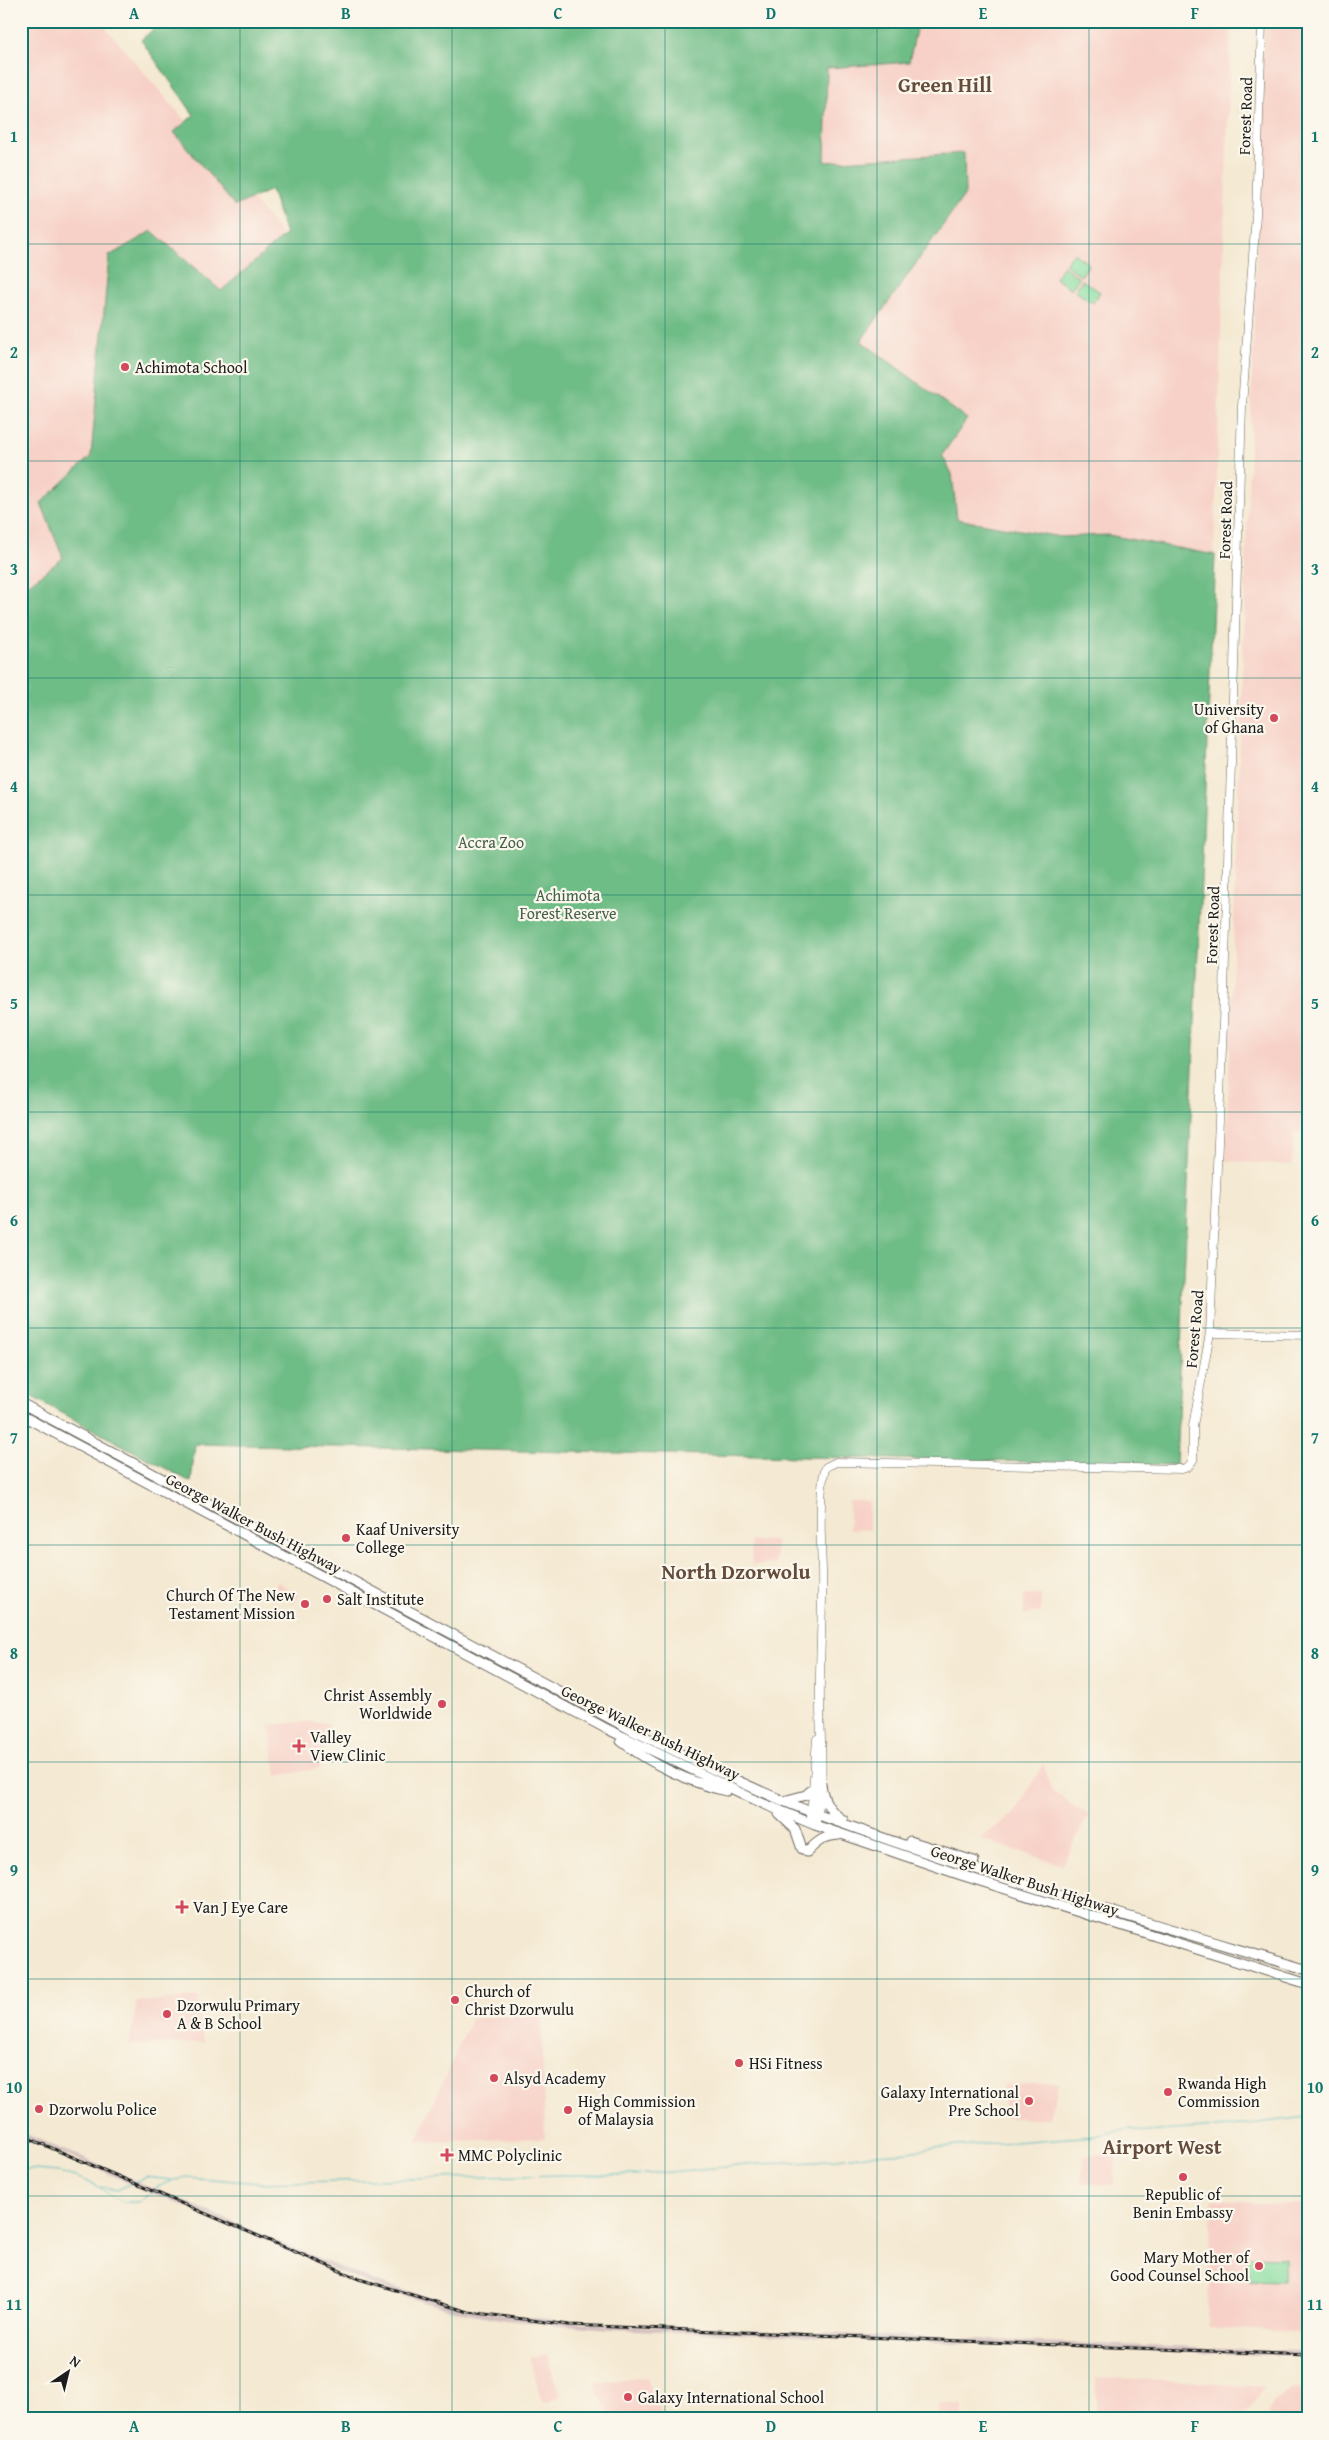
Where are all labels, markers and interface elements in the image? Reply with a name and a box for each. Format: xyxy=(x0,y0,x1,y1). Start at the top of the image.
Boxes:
text: A xyxy=(129,1,140,25)
text: B xyxy=(341,1,351,25)
text: C xyxy=(553,1,563,25)
text: D xyxy=(766,1,776,25)
text: E xyxy=(979,1,988,25)
text: F xyxy=(1191,1,1199,25)
district label: Green Hill xyxy=(898,69,992,100)
street label: Forest Road xyxy=(1232,76,1258,155)
text: 1 xyxy=(10,124,18,148)
text: 1 xyxy=(1311,124,1319,148)
text: 2 xyxy=(10,340,18,364)
text: 2 xyxy=(1311,340,1319,364)
place label: Achimota School xyxy=(135,355,248,379)
marker: Achimota School xyxy=(119,361,131,373)
street label: Forest Road xyxy=(1212,480,1238,559)
text: 3 xyxy=(10,557,18,581)
text: 3 xyxy=(1311,557,1319,581)
place label: University of Ghana xyxy=(1194,697,1264,739)
marker: University of Ghana xyxy=(1268,712,1280,724)
text: 4 xyxy=(10,774,18,798)
text: 4 xyxy=(1311,774,1319,798)
park label: Accra Zoo xyxy=(458,830,524,854)
park label: Achimota Forest Reserve xyxy=(520,883,617,925)
street label: Forest Road xyxy=(1199,885,1225,964)
text: 5 xyxy=(10,991,18,1015)
text: 5 xyxy=(1311,991,1319,1015)
text: 6 xyxy=(10,1208,18,1232)
text: 6 xyxy=(1311,1208,1319,1232)
street label: Forest Road xyxy=(1179,1289,1209,1369)
text: 7 xyxy=(10,1425,18,1449)
text: 7 xyxy=(1311,1425,1319,1449)
street label: George Walker Bush Highway xyxy=(162,1466,346,1580)
place label: Kaaf University College xyxy=(356,1517,459,1559)
marker: Kaaf University College xyxy=(340,1532,352,1544)
district label: North Dzorwolu xyxy=(662,1556,810,1587)
place label: Church Of The New Testament Mission xyxy=(166,1583,296,1625)
place label: Salt Institute xyxy=(337,1587,424,1611)
marker: Salt Institute xyxy=(321,1593,333,1605)
marker: Church Of The New Testament Mission xyxy=(299,1598,311,1610)
text: 8 xyxy=(10,1641,18,1665)
text: 8 xyxy=(1311,1641,1319,1665)
street label: George Walker Bush Highway xyxy=(557,1678,745,1786)
place label: Christ Assembly Worldwide xyxy=(324,1683,432,1725)
marker: Christ Assembly Worldwide xyxy=(436,1698,448,1710)
place label: Valley View Clinic xyxy=(310,1725,386,1767)
marker: Valley View Clinic xyxy=(292,1739,306,1753)
street label: George Walker Bush Highway xyxy=(928,1838,1122,1922)
text: 9 xyxy=(10,1858,18,1882)
text: 9 xyxy=(1311,1858,1319,1882)
place label: Van J Eye Care xyxy=(193,1895,288,1919)
marker: Van J Eye Care xyxy=(175,1900,189,1914)
place label: Church of Christ Dzorwulu xyxy=(465,1979,574,2021)
place label: Dzorwulu Primary A & B School xyxy=(177,1993,300,2035)
marker: Church of Christ Dzorwulu xyxy=(449,1994,461,2006)
marker: Dzorwulu Primary A & B School xyxy=(161,2008,173,2020)
place label: HSi Fitness xyxy=(749,2051,823,2075)
marker: HSi Fitness xyxy=(733,2057,745,2069)
place label: Alsyd Academy xyxy=(504,2066,606,2090)
place label: Rwanda High Commission xyxy=(1178,2071,1267,2113)
marker: Alsyd Academy xyxy=(488,2072,500,2084)
text: 10 xyxy=(6,2075,22,2099)
text: 10 xyxy=(1307,2075,1323,2099)
place label: Galaxy International Pre School xyxy=(881,2080,1020,2122)
marker: Rwanda High Commission xyxy=(1162,2086,1174,2098)
place label: High Commission of Malaysia xyxy=(578,2089,695,2131)
marker: Galaxy International Pre School xyxy=(1023,2095,1035,2107)
place label: Dzorwolu Police xyxy=(49,2097,157,2121)
marker: Dzorwolu Police xyxy=(33,2103,45,2115)
marker: High Commission of Malaysia xyxy=(562,2104,574,2116)
district label: Airport West xyxy=(1102,2131,1222,2162)
place label: MMC Polyclinic xyxy=(458,2143,562,2167)
marker: MMC Polyclinic xyxy=(440,2148,454,2162)
marker: Republic of Benin Embassy xyxy=(1177,2171,1189,2183)
place label: Republic of Benin Embassy xyxy=(1133,2182,1233,2224)
place label: Mary Mother of Good Counsel School xyxy=(1110,2245,1251,2287)
marker: Mary Mother of Good Counsel School xyxy=(1253,2260,1265,2272)
text: 11 xyxy=(6,2292,22,2316)
text: 11 xyxy=(1307,2292,1323,2316)
north arrow xyxy=(42,2348,92,2398)
text: N xyxy=(66,2350,86,2373)
place label: Galaxy International School xyxy=(638,2385,825,2409)
marker: Galaxy International School xyxy=(622,2391,634,2403)
text: A xyxy=(129,2414,140,2438)
text: B xyxy=(341,2414,351,2438)
text: C xyxy=(553,2414,563,2438)
text: D xyxy=(766,2414,776,2438)
text: E xyxy=(979,2414,988,2438)
text: F xyxy=(1191,2414,1199,2438)

